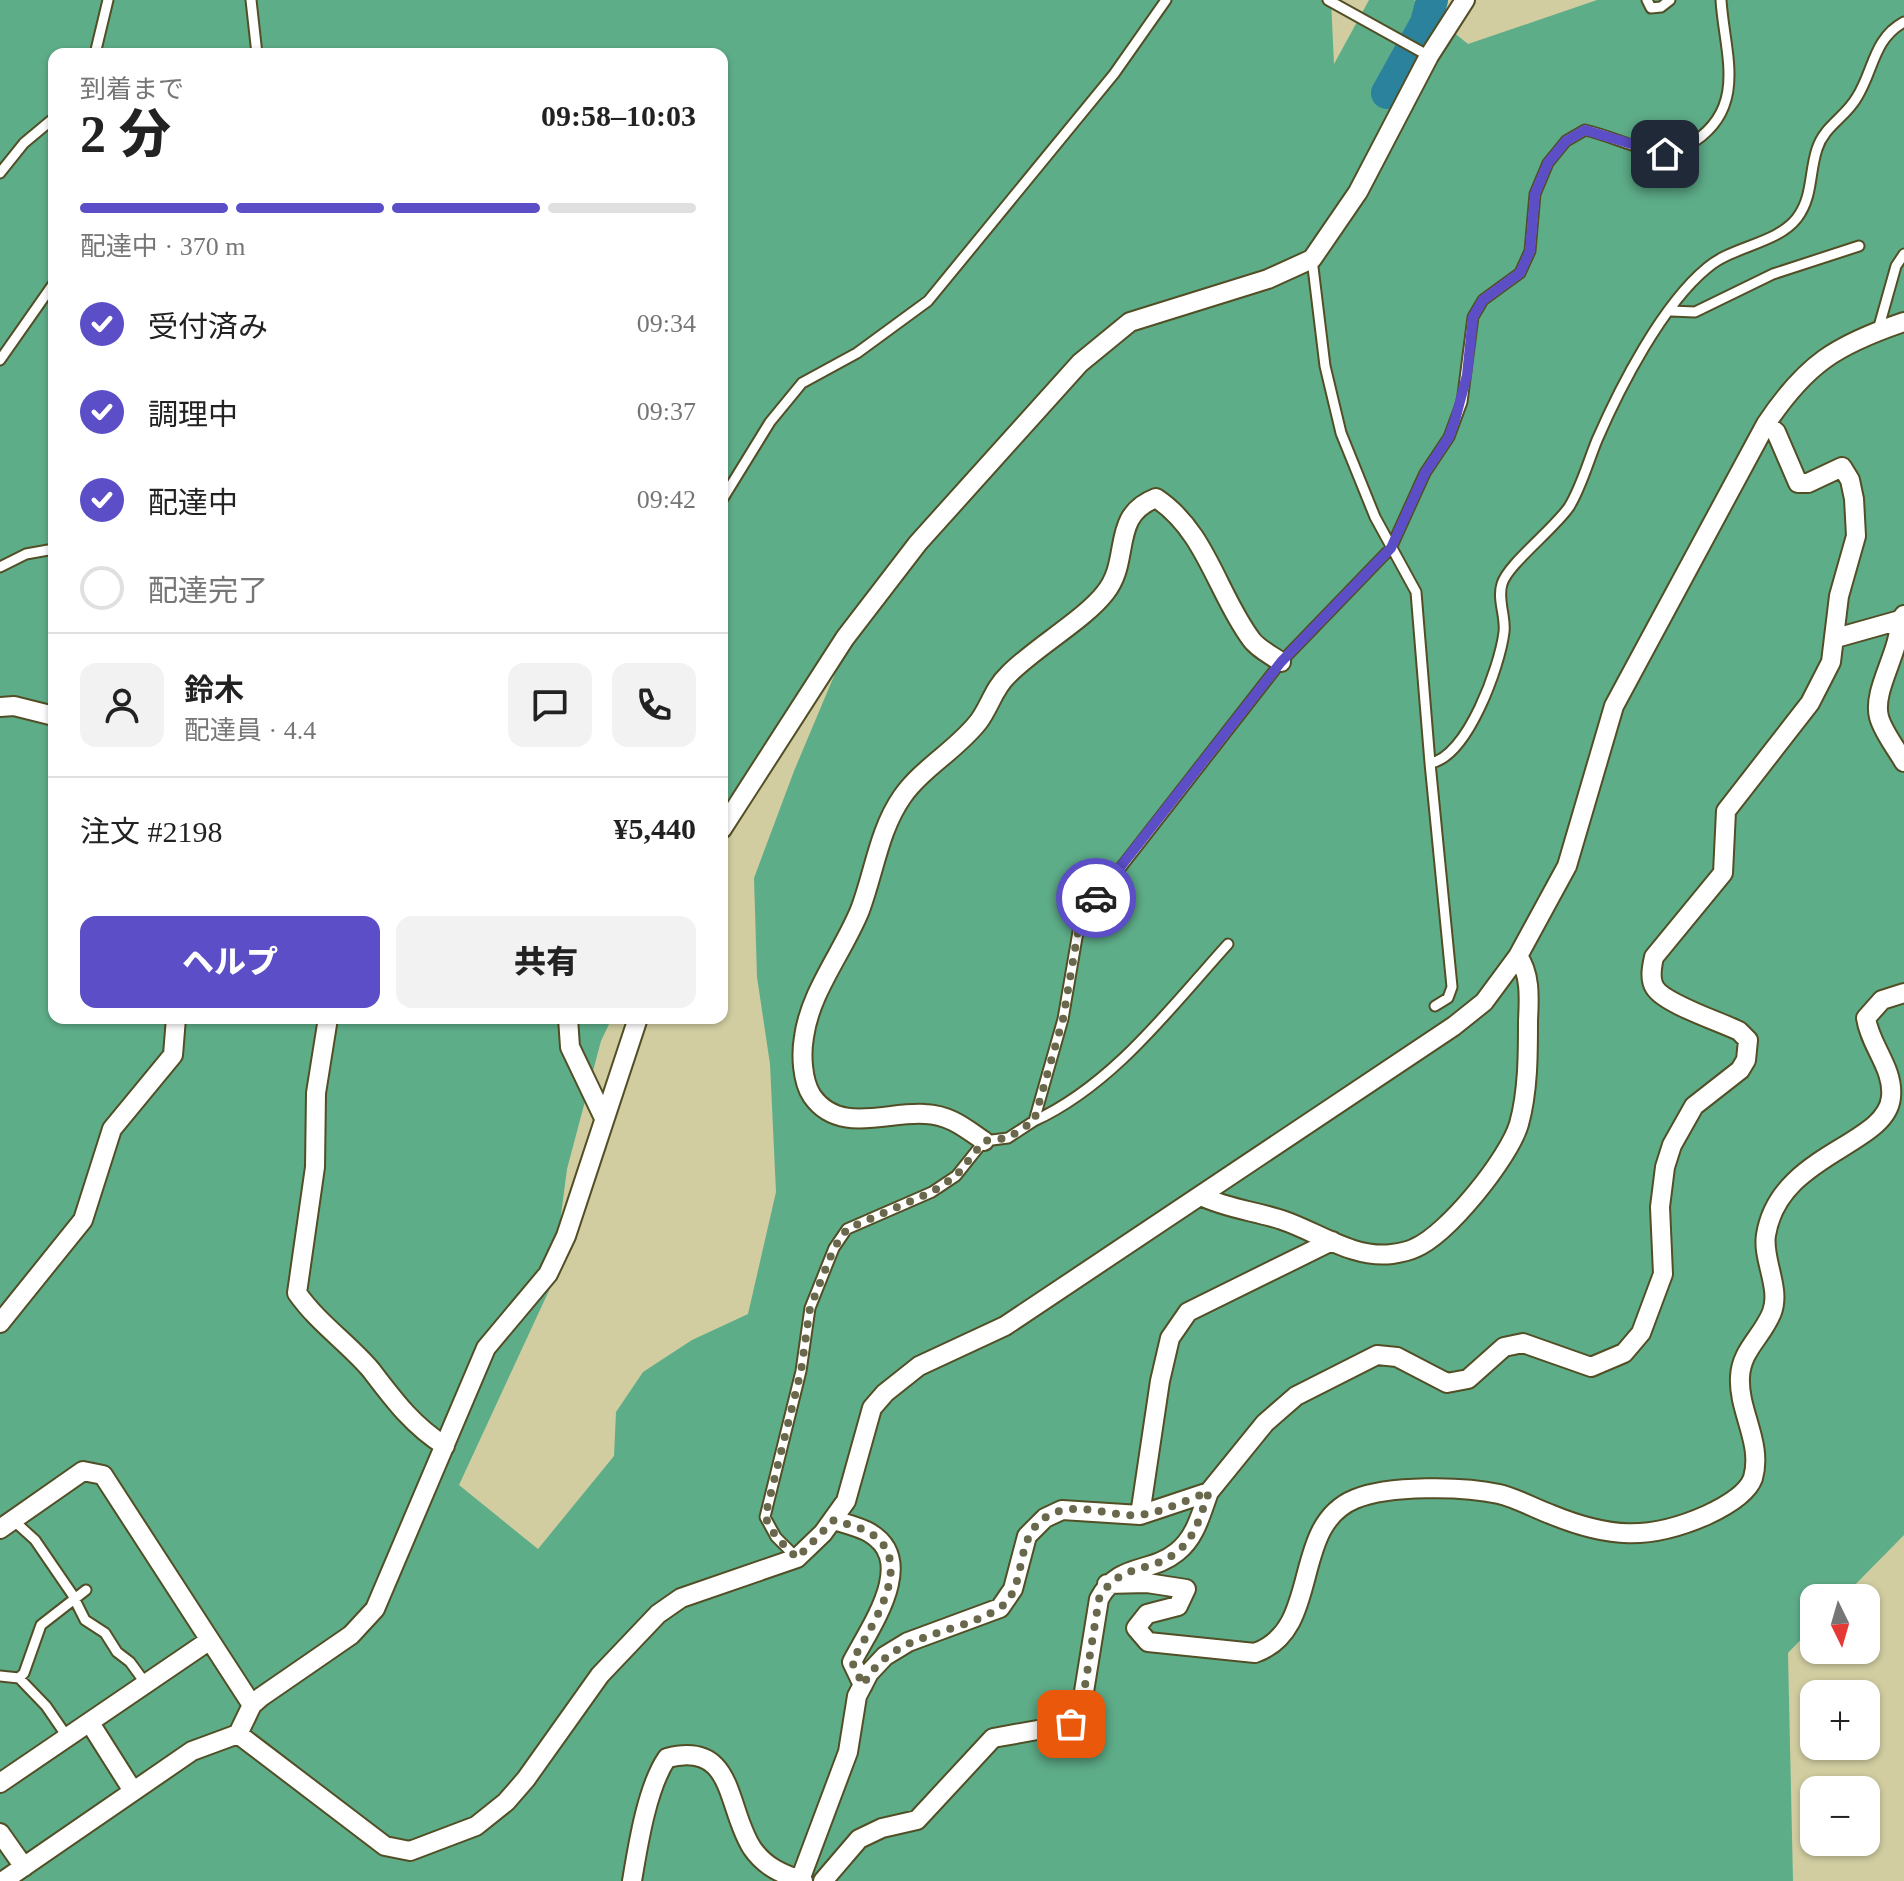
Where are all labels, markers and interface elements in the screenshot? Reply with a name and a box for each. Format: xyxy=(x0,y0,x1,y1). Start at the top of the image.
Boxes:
text: 到着まで xyxy=(80,75,184,104)
text: 09:58–10:03 xyxy=(541,99,696,132)
text: 2 分 xyxy=(80,106,171,163)
pin xyxy=(1631,120,1699,188)
icon: home xyxy=(1643,132,1687,176)
text: 配達中 · 370 m xyxy=(80,232,245,261)
icon: check xyxy=(80,302,124,346)
text: 09:34 xyxy=(637,309,696,338)
text: 受付済み xyxy=(148,310,268,343)
icon: check xyxy=(80,390,124,434)
text: 09:37 xyxy=(637,397,696,426)
text: 調理中 xyxy=(148,398,238,431)
icon: check xyxy=(80,478,124,522)
text: 09:42 xyxy=(637,485,696,514)
text: 配達中 xyxy=(148,486,238,519)
text: 配達完了 xyxy=(148,574,268,607)
button: person xyxy=(80,663,164,747)
button: chat xyxy=(508,663,592,747)
button: phone xyxy=(612,663,696,747)
text: 鈴木 xyxy=(184,673,244,706)
text: 配達員 · 4.4 xyxy=(184,716,316,745)
text: ¥5,440 xyxy=(614,812,696,845)
text: 注文 #2198 xyxy=(80,815,223,848)
courier xyxy=(1056,858,1136,938)
icon: car xyxy=(1074,876,1118,920)
button: ヘルプ xyxy=(80,916,380,1008)
button: 共有 xyxy=(396,916,696,1008)
north arrow xyxy=(1800,1584,1880,1664)
map controls xyxy=(1800,1584,1880,1856)
button: + xyxy=(1800,1680,1880,1760)
pin xyxy=(1037,1690,1105,1758)
icon: bag xyxy=(1049,1702,1093,1746)
button: − xyxy=(1800,1776,1880,1856)

